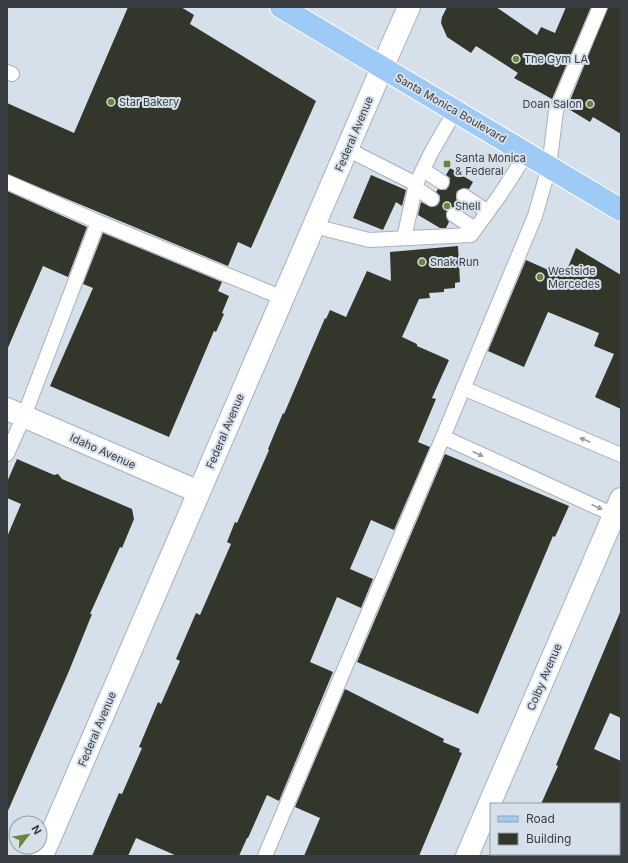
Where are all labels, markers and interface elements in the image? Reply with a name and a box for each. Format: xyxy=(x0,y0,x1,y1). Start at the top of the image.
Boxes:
place label: The Gym LA xyxy=(524,52,588,66)
marker: The Gym LA xyxy=(511,54,521,64)
street label: Santa Monica Boulevard xyxy=(393,70,509,146)
street label: Federal Avenue xyxy=(332,94,376,174)
place label: Star Bakery xyxy=(119,95,179,109)
marker: Star Bakery xyxy=(106,97,116,107)
place label: Doan Salon xyxy=(523,97,582,111)
marker: Doan Salon xyxy=(585,99,595,109)
place label: Santa Monica & Federal xyxy=(455,151,526,178)
marker: Santa Monica & Federal xyxy=(442,159,452,169)
place label: Shell xyxy=(455,199,480,213)
marker: Shell xyxy=(442,201,452,211)
place label: Snak Run xyxy=(430,255,479,269)
marker: Snak Run xyxy=(417,257,427,267)
place label: Westside Mercedes xyxy=(548,264,600,291)
marker: Westside Mercedes xyxy=(535,272,545,282)
street label: Federal Avenue xyxy=(203,391,247,471)
street label: Idaho Avenue xyxy=(68,430,138,472)
one-way arrow xyxy=(580,437,591,443)
one-way arrow xyxy=(473,451,485,457)
one-way arrow xyxy=(591,504,602,510)
street label: Colby Avenue xyxy=(524,641,564,713)
street label: Federal Avenue xyxy=(75,689,119,769)
legend xyxy=(490,803,620,855)
text: Road xyxy=(526,811,555,826)
north arrow xyxy=(8,815,48,855)
text: N xyxy=(28,823,45,837)
text: Building xyxy=(526,831,571,846)

